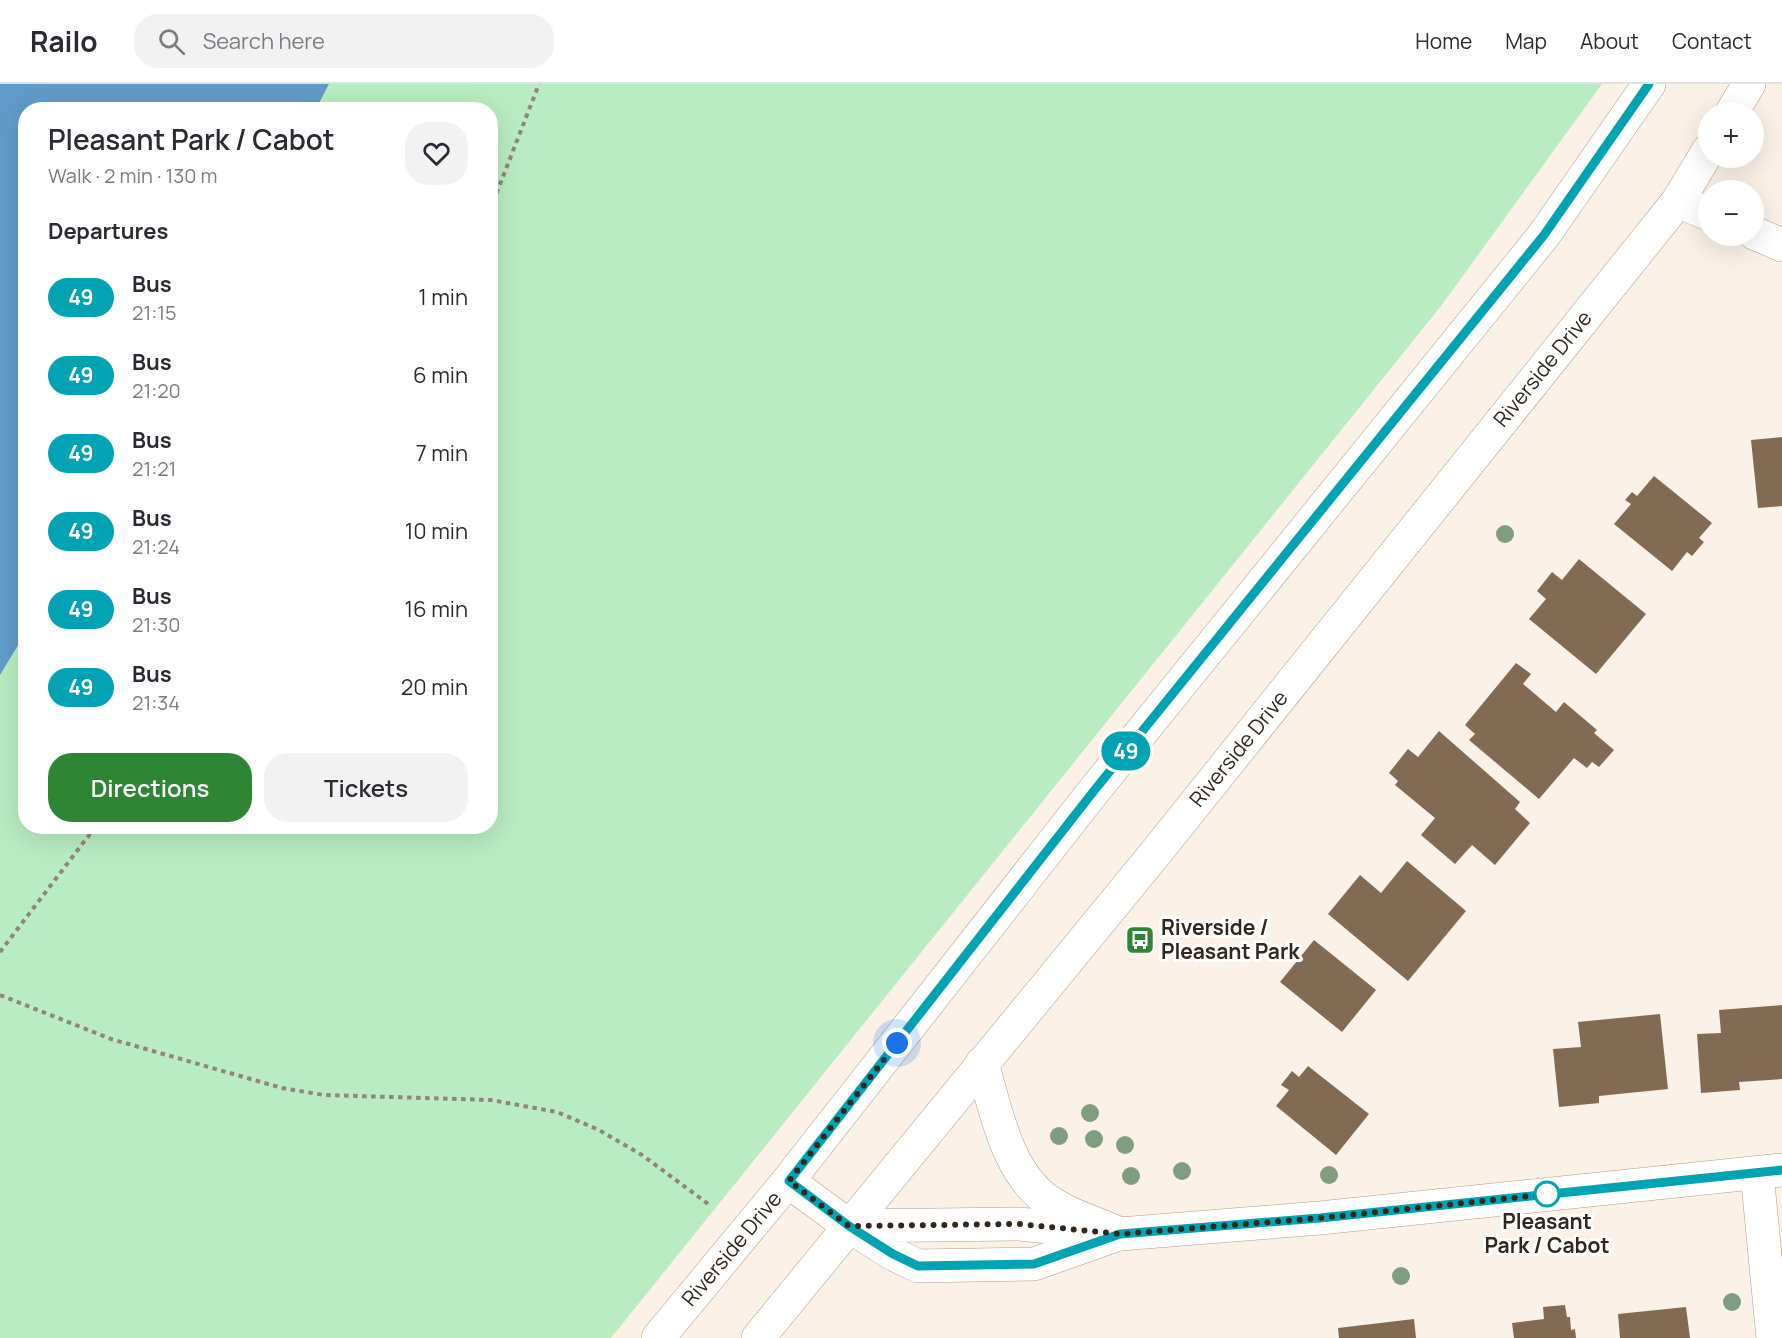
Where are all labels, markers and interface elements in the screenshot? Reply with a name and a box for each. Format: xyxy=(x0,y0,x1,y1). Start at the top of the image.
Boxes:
search box xyxy=(134,14,554,68)
text: Railo xyxy=(30,22,98,60)
icon: search xyxy=(155,25,188,58)
text: Search here xyxy=(203,26,325,56)
text: Home xyxy=(1415,27,1472,55)
text: Map xyxy=(1505,27,1547,55)
text: About xyxy=(1580,27,1639,55)
text: Contact xyxy=(1672,27,1752,55)
map controls xyxy=(1698,102,1764,246)
button: + xyxy=(1698,102,1764,168)
text: Pleasant Park / Cabot xyxy=(48,120,335,158)
button: heart xyxy=(405,122,468,185)
text: Walk · 2 min · 130 m xyxy=(48,162,218,189)
button: − xyxy=(1698,180,1764,246)
text: Departures xyxy=(48,216,168,246)
text: Bus xyxy=(132,269,172,299)
text: 1 min xyxy=(418,282,468,312)
text: 49 xyxy=(68,283,94,311)
text: 21:15 xyxy=(132,299,177,326)
street label: Riverside Drive xyxy=(1487,304,1598,432)
text: Bus xyxy=(132,347,172,377)
text: 6 min xyxy=(413,360,468,390)
text: 49 xyxy=(68,361,94,389)
text: 21:20 xyxy=(132,377,181,404)
text: Bus xyxy=(132,425,172,455)
text: 7 min xyxy=(416,438,468,468)
text: 49 xyxy=(68,439,94,467)
text: 21:21 xyxy=(132,455,176,482)
text: Bus xyxy=(132,503,172,533)
text: 10 min xyxy=(405,516,468,546)
text: 49 xyxy=(68,517,94,545)
text: 21:24 xyxy=(132,533,180,560)
text: Bus xyxy=(132,581,172,611)
text: 16 min xyxy=(405,594,468,624)
text: 49 xyxy=(68,595,94,623)
text: 21:30 xyxy=(132,611,180,638)
text: Bus xyxy=(132,659,172,689)
text: 20 min xyxy=(401,672,468,702)
text: 49 xyxy=(68,673,94,701)
street label: Riverside Drive xyxy=(1183,684,1294,812)
text: 21:34 xyxy=(132,689,180,716)
line badge: 49 xyxy=(1099,732,1153,770)
text: 49 xyxy=(1113,737,1139,765)
button: Directions xyxy=(48,753,252,822)
button: Tickets xyxy=(264,753,468,822)
place label: Riverside / Pleasant Park xyxy=(1161,913,1300,965)
bus stop icon: Riverside / Pleasant Park xyxy=(1124,924,1156,956)
your location xyxy=(882,1028,912,1058)
marker: Pleasant Park / Cabot xyxy=(1534,1181,1560,1207)
street label: Riverside Drive xyxy=(675,1185,788,1312)
place label: Pleasant Park / Cabot xyxy=(1484,1207,1610,1259)

